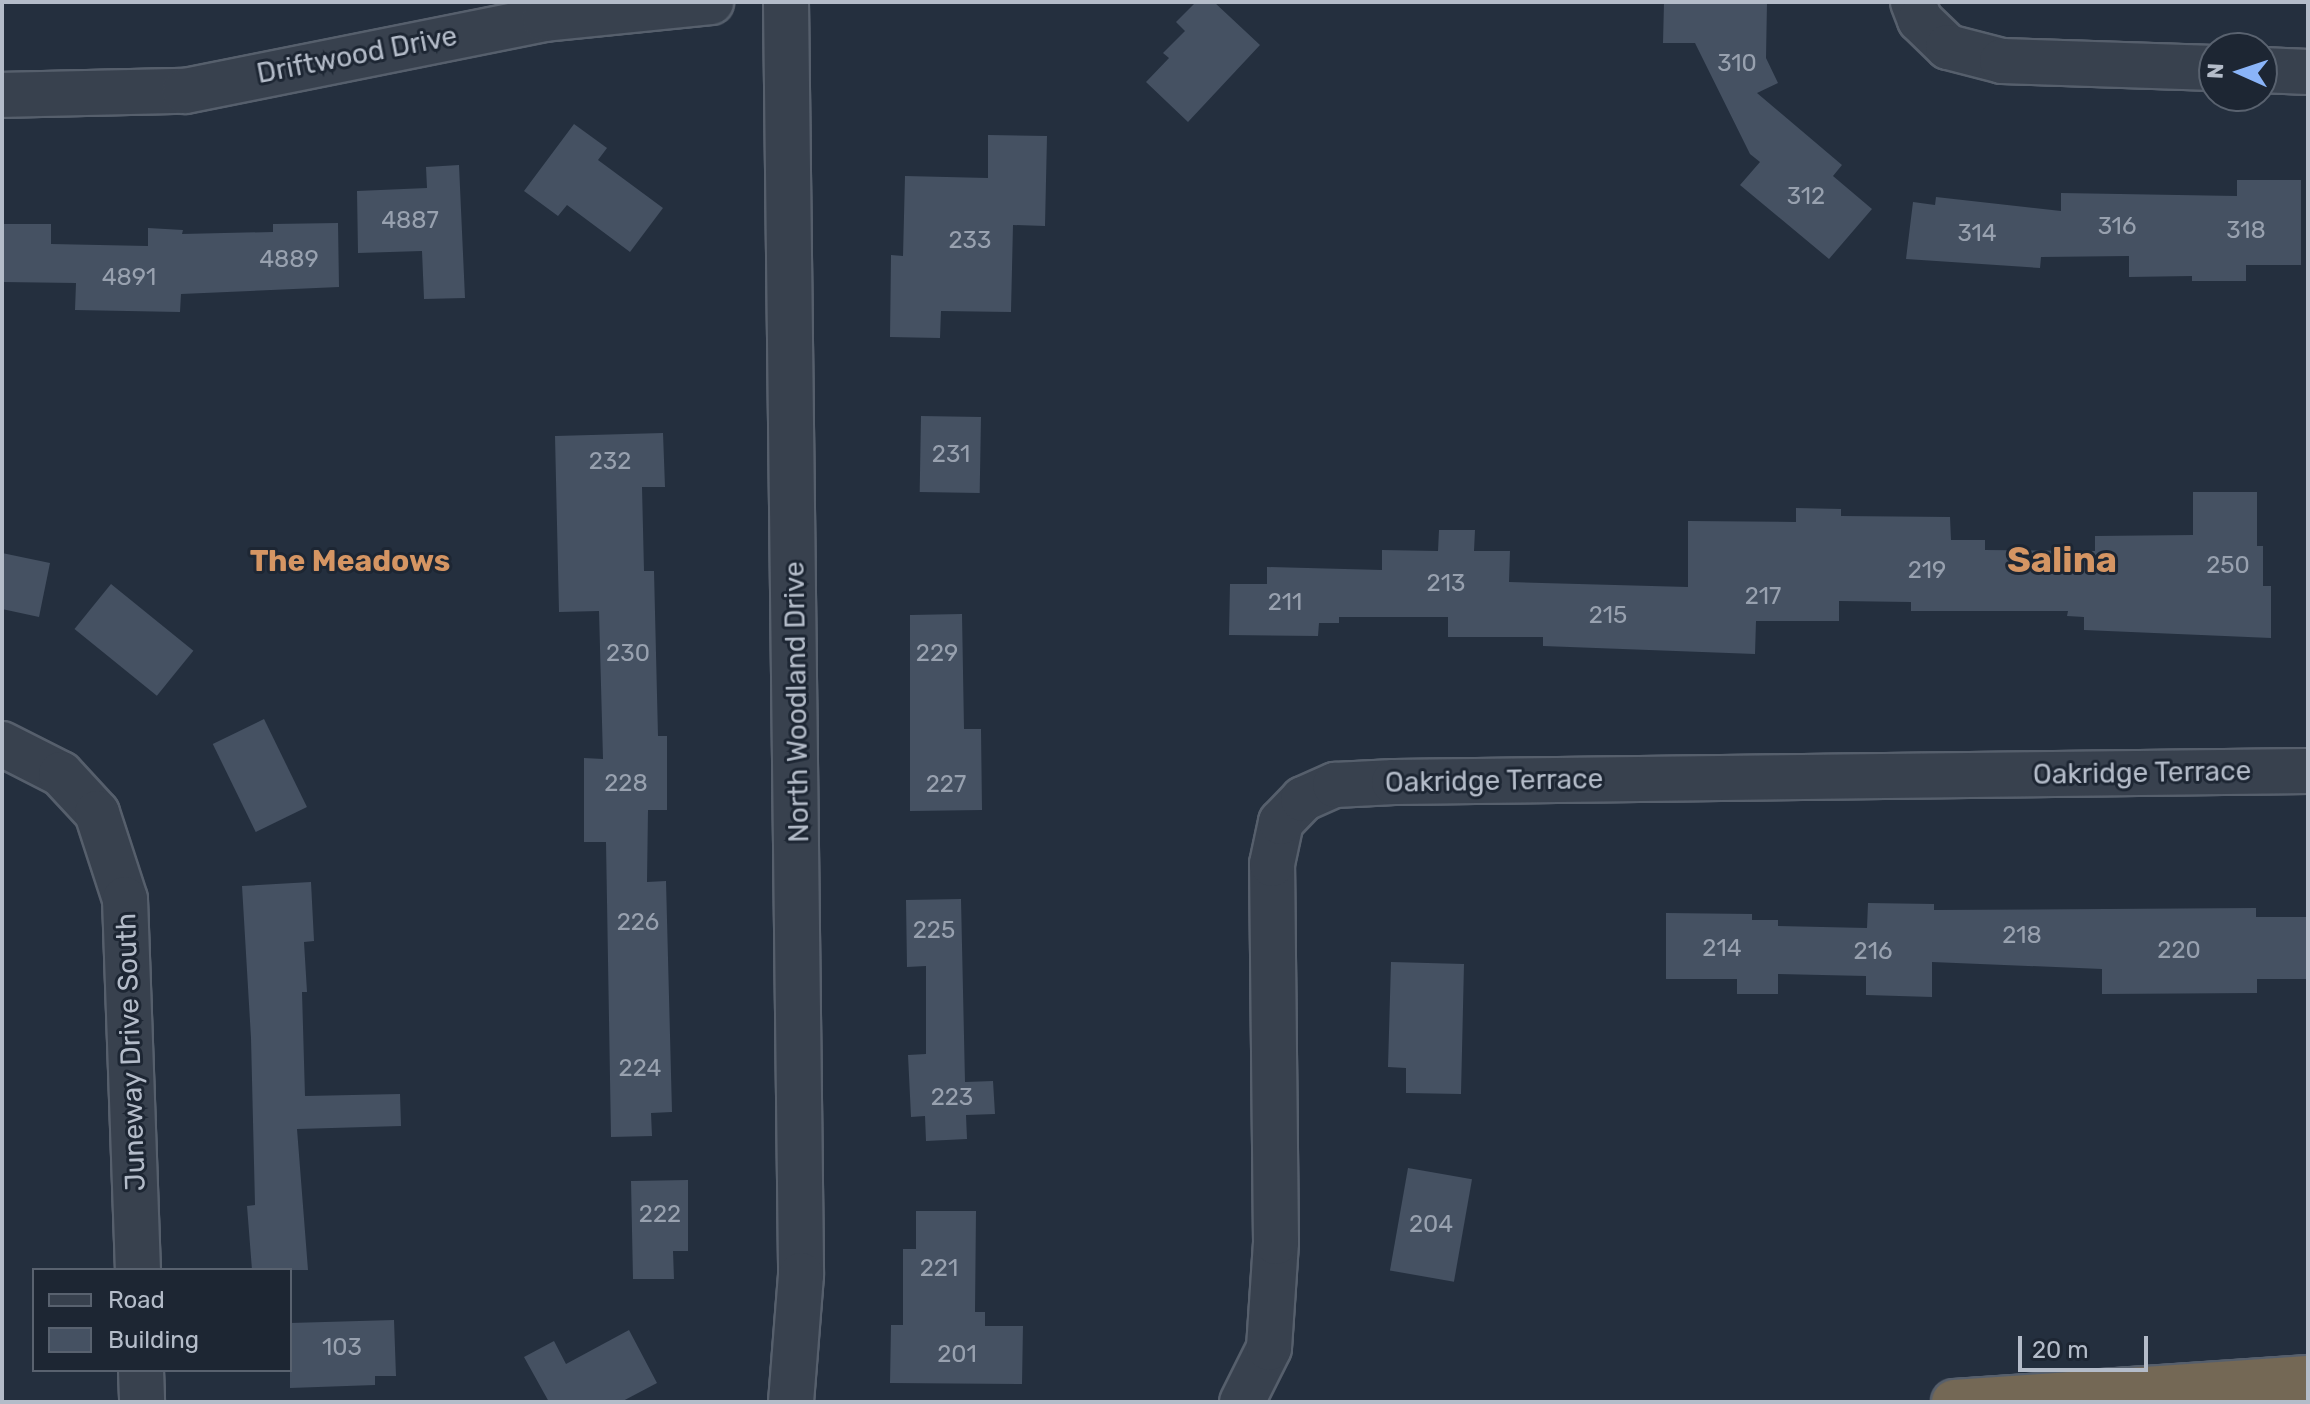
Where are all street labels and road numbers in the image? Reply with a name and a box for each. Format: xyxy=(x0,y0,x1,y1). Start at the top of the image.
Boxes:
street label: Driftwood Drive xyxy=(254,19,460,91)
street label: North Woodland Drive xyxy=(778,561,816,843)
street label: Oakridge Terrace xyxy=(2032,754,2252,792)
street label: Oakridge Terrace xyxy=(1384,762,1604,800)
street label: Juneway Drive South xyxy=(109,912,153,1192)

